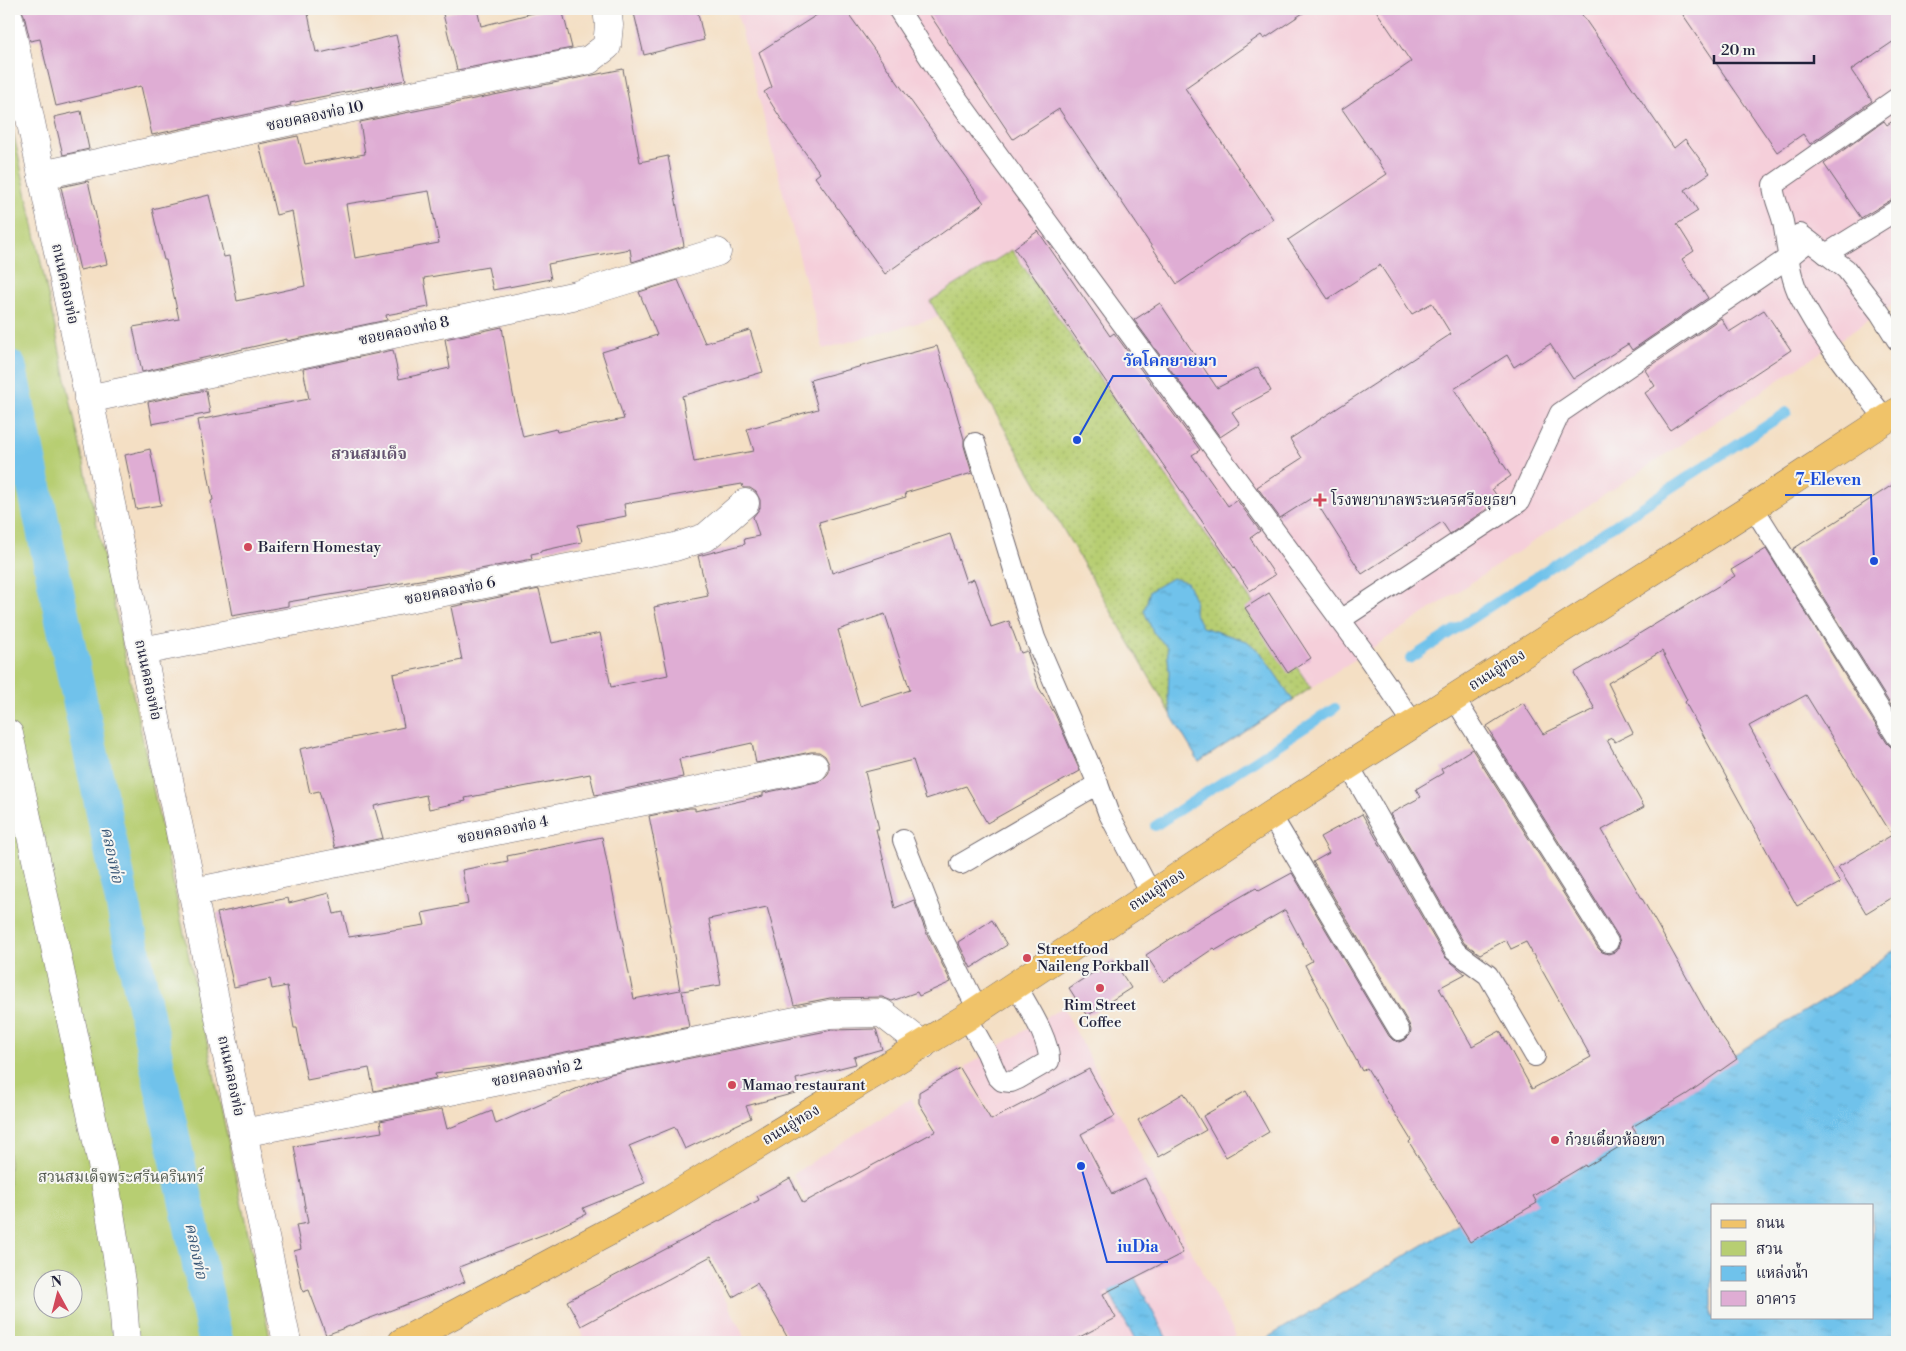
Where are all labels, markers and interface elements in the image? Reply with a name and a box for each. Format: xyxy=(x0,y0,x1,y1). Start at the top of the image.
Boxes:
scale bar xyxy=(1714,32,1814,64)
text: 20 m xyxy=(1721,41,1756,60)
street label: ซอยคลองท่อ 10 xyxy=(265,96,365,136)
street label: ถนนคลองท่อ xyxy=(47,242,83,326)
street label: ซอยคลองท่อ 8 xyxy=(357,312,451,350)
callout: วัดโคกยายมา xyxy=(1113,345,1227,376)
text: วัดโคกยายมา xyxy=(1123,350,1217,371)
district label: สวนสมเด็จ xyxy=(331,444,407,464)
callout: 7-Eleven xyxy=(1785,464,1871,495)
text: 7-Eleven xyxy=(1795,470,1861,490)
place label: โรงพยาบาลพระนครศรีอยุธยา xyxy=(1330,489,1517,511)
marker: โรงพยาบาลพระนครศรีอยุธยา xyxy=(1313,493,1327,507)
place label: Baifern Homestay xyxy=(257,538,381,557)
marker: Baifern Homestay xyxy=(242,541,254,553)
street label: ซอยคลองท่อ 6 xyxy=(403,573,497,609)
street label: ถนนคลองท่อ xyxy=(130,638,166,722)
street label: ถนนอู่ทอง xyxy=(1465,645,1529,695)
street label: ซอยคลองท่อ 4 xyxy=(456,812,550,848)
water label: คลองท่อ xyxy=(96,825,128,886)
street label: ถนนอู่ทอง xyxy=(1125,865,1189,915)
place label: Streetfood Naileng Porkball xyxy=(1037,940,1150,976)
marker: Streetfood Naileng Porkball xyxy=(1021,952,1033,964)
marker: Rim Street Coffee xyxy=(1094,982,1106,994)
place label: Rim Street Coffee xyxy=(1064,996,1137,1032)
street label: ถนนคลองท่อ xyxy=(213,1034,249,1118)
street label: ซอยคลองท่อ 2 xyxy=(490,1055,584,1091)
place label: Mamao restaurant xyxy=(742,1076,866,1095)
marker: Mamao restaurant xyxy=(726,1079,738,1091)
street label: ถนนอู่ทอง xyxy=(759,1100,823,1150)
place label: ก๋วยเตี๋ยวห้อยขา xyxy=(1565,1129,1665,1150)
marker: ก๋วยเตี๋ยวห้อยขา xyxy=(1549,1134,1561,1146)
park label: สวนสมเด็จพระศรีนครินทร์ xyxy=(38,1167,205,1187)
legend xyxy=(1711,1204,1874,1318)
text: ถนน xyxy=(1756,1214,1785,1233)
water label: คลองท่อ xyxy=(180,1221,212,1282)
callout: iuDia xyxy=(1107,1231,1168,1262)
text: iuDia xyxy=(1117,1237,1159,1257)
text: สวน xyxy=(1756,1240,1783,1259)
text: แหล่งน้ำ xyxy=(1756,1262,1808,1283)
north arrow xyxy=(32,1268,82,1318)
text: N xyxy=(50,1272,63,1292)
text: อาคาร xyxy=(1756,1290,1796,1309)

